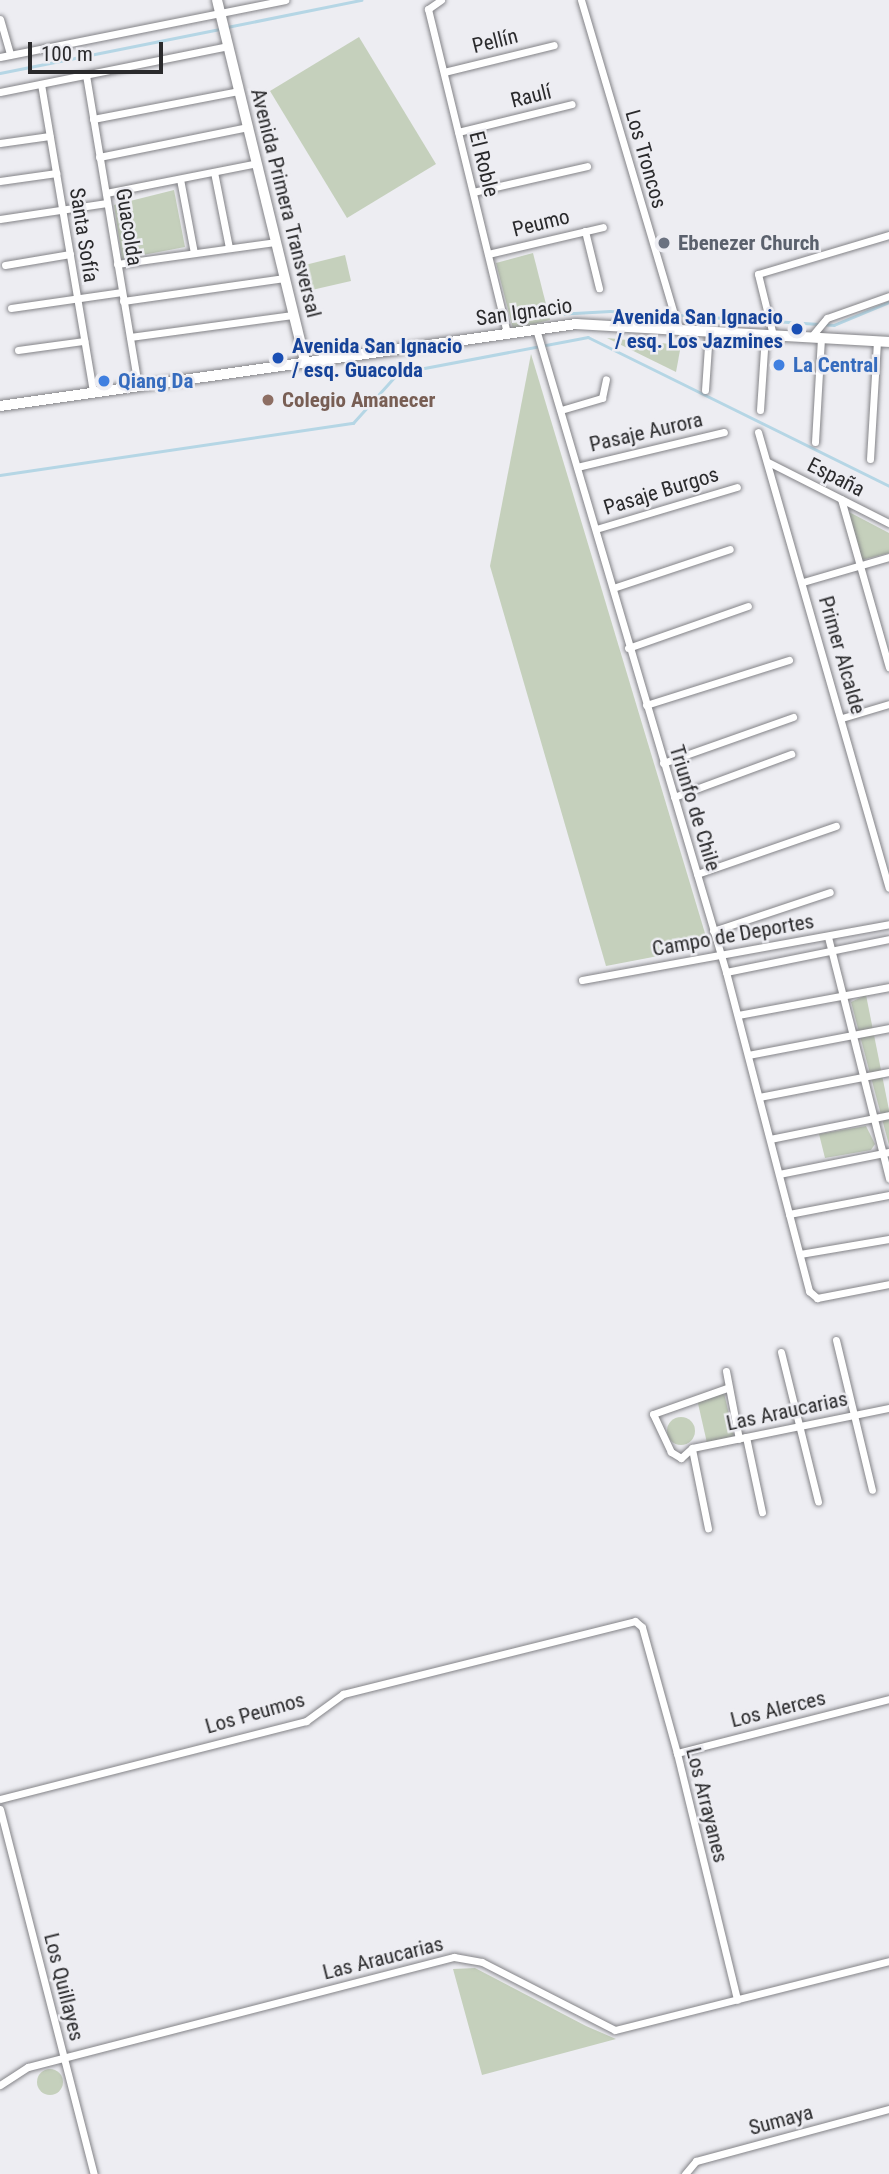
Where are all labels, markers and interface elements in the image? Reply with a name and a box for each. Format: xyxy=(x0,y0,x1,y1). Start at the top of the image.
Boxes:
street label: Pellín xyxy=(470,23,520,59)
scale bar xyxy=(32,28,166,72)
text: 100 m xyxy=(41,42,93,66)
street label: Raulí xyxy=(508,79,554,113)
street label: Avenida Primera Transversal xyxy=(245,86,327,320)
street label: Los Troncos xyxy=(620,107,672,211)
street label: El Roble xyxy=(464,129,504,199)
street label: Santa Sofía xyxy=(64,186,104,284)
street label: Guacolda xyxy=(110,186,148,268)
street label: Peumo xyxy=(510,204,572,242)
place label: Ebenezer Church xyxy=(678,230,820,256)
marker: Ebenezer Church xyxy=(656,235,672,251)
street label: San Ignacio xyxy=(474,293,574,331)
place label: Avenida San Ignacio / esq. Los Jazmines xyxy=(613,304,783,354)
marker: Avenida San Ignacio / esq. Los Jazmines xyxy=(789,321,805,337)
place label: Avenida San Ignacio / esq. Guacolda xyxy=(292,333,462,383)
marker: Avenida San Ignacio / esq. Guacolda xyxy=(270,350,286,366)
place label: La Central xyxy=(793,352,878,378)
marker: La Central xyxy=(771,357,787,373)
place label: Qiang Da xyxy=(118,368,193,394)
marker: Qiang Da xyxy=(96,373,112,389)
place label: Colegio Amanecer xyxy=(282,387,435,413)
marker: Colegio Amanecer xyxy=(260,392,276,408)
street label: Pasaje Aurora xyxy=(587,407,705,457)
street label: España xyxy=(803,452,869,502)
street label: Pasaje Burgos xyxy=(600,462,722,520)
street label: Primer Alcalde xyxy=(813,593,871,717)
street label: Triunfo de Chile xyxy=(664,742,726,874)
street label: Campo de Deportes xyxy=(650,908,816,962)
street label: Las Araucarias xyxy=(724,1386,850,1436)
street label: Los Alerces xyxy=(728,1685,828,1733)
street label: Los Peumos xyxy=(202,1687,308,1739)
street label: Los Arrayanes xyxy=(681,1745,733,1865)
street label: Los Quillayes xyxy=(38,1931,90,2043)
street label: Las Araucarias xyxy=(320,1931,446,1985)
street label: Sumaya xyxy=(746,2099,816,2141)

